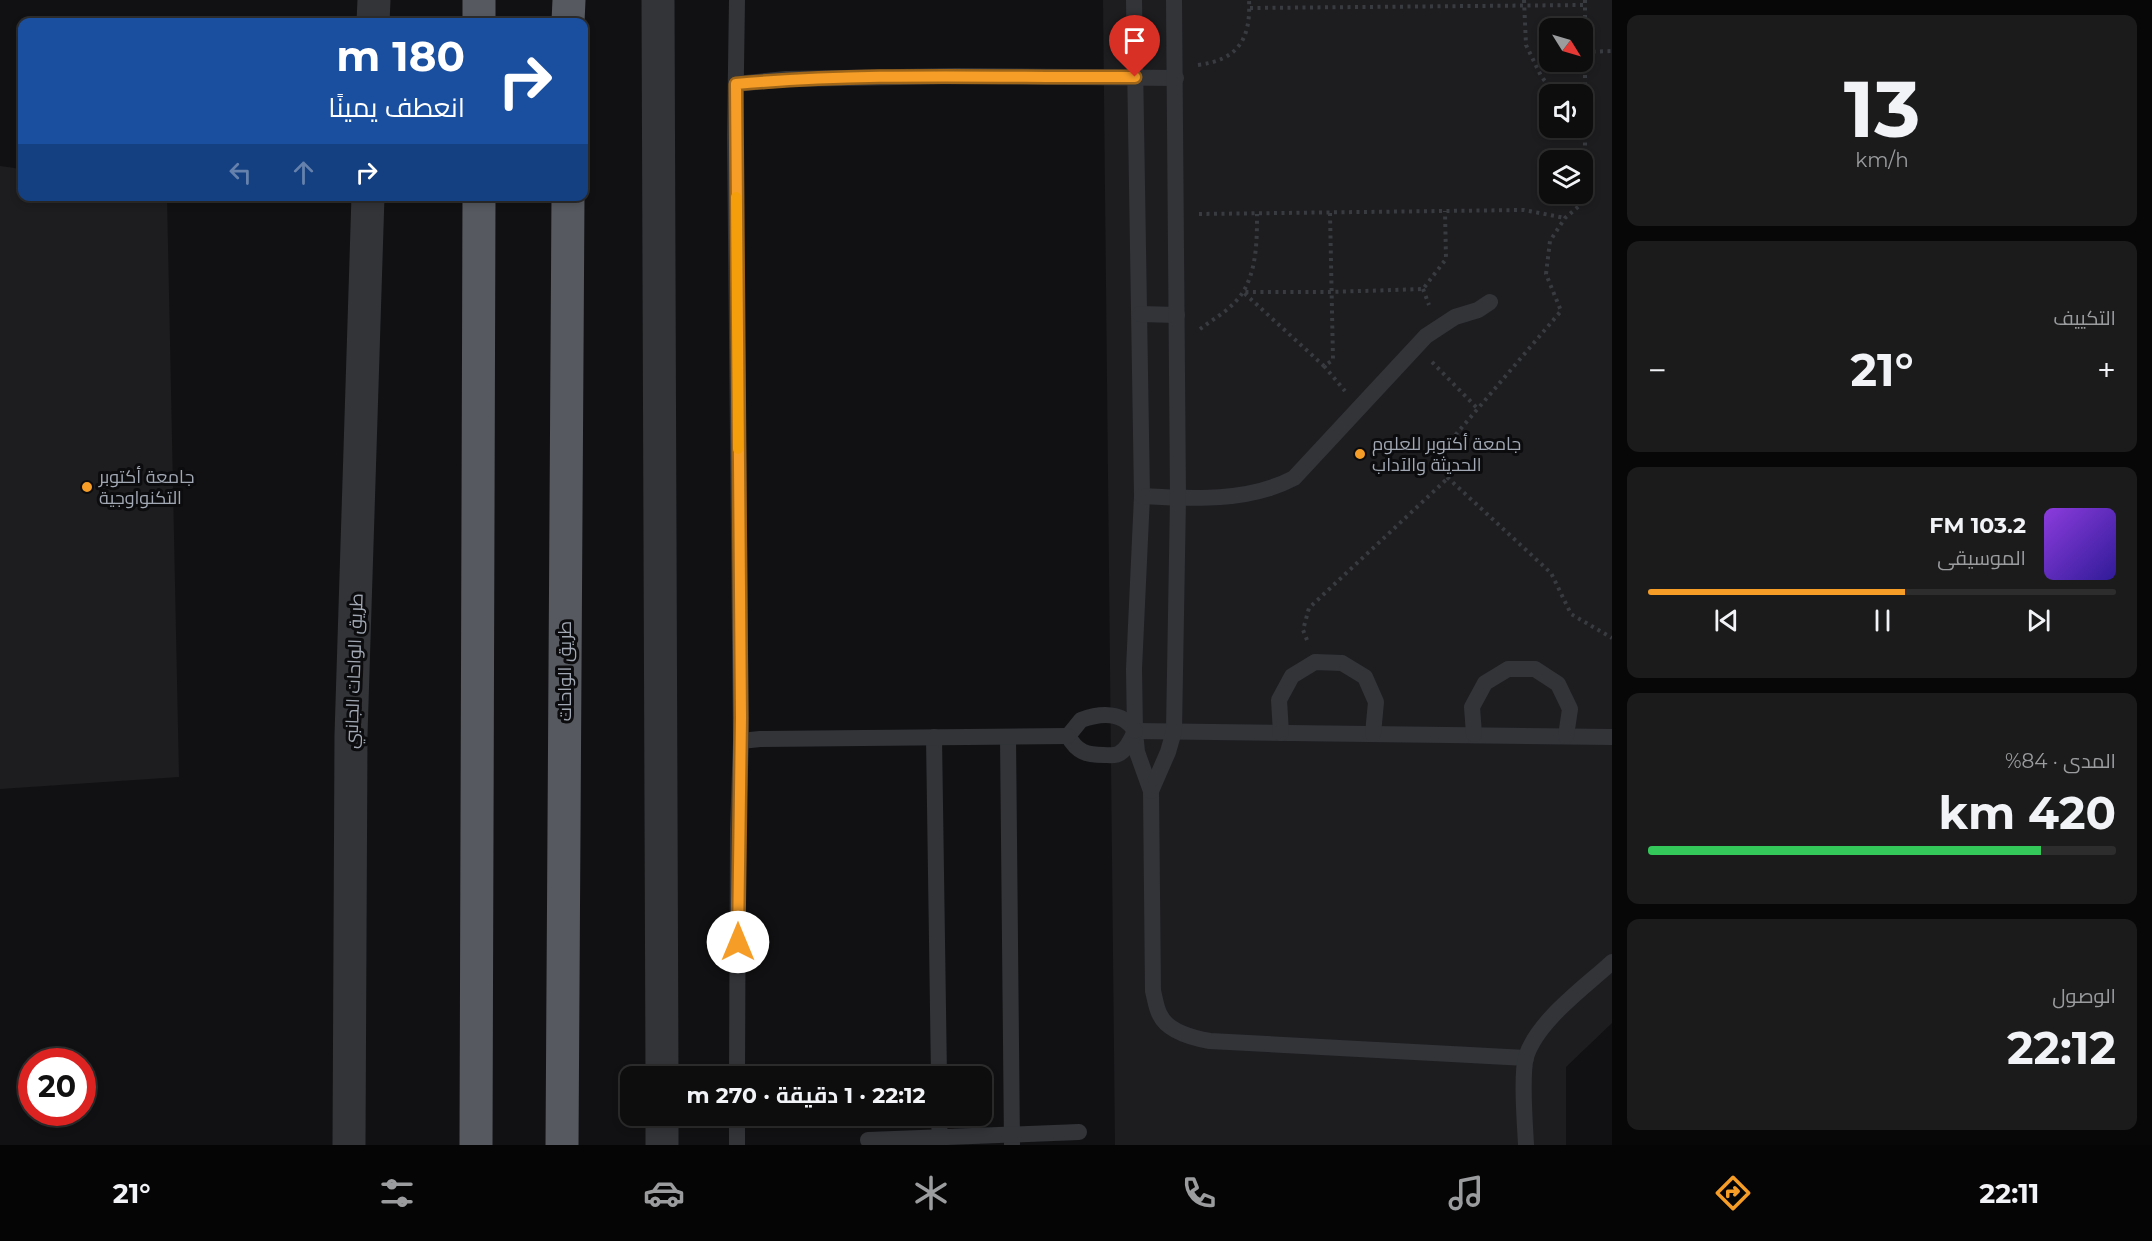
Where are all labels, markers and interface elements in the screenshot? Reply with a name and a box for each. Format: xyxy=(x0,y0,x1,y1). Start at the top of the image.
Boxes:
pin xyxy=(1109,15,1160,77)
north arrow xyxy=(1539,18,1593,72)
map controls xyxy=(1539,18,1593,204)
icon: arrive xyxy=(1118,24,1151,57)
text: 180 m xyxy=(336,30,465,82)
icon: right xyxy=(486,42,564,120)
text: 13 xyxy=(1844,61,1920,157)
button: sound xyxy=(1539,84,1593,138)
text: انعطف يمينًا xyxy=(328,91,465,124)
text: km/h xyxy=(1855,148,1909,172)
button: layers xyxy=(1539,150,1593,204)
icon: left xyxy=(224,156,257,189)
icon: ahead xyxy=(287,156,320,189)
icon: right xyxy=(350,156,383,189)
text: التكييف xyxy=(2053,306,2116,330)
text: 21° xyxy=(1850,342,1914,397)
text: − xyxy=(1648,350,1667,390)
text: + xyxy=(2097,350,2116,390)
place label: جامعة أكتوبر للعلوم الحديثة والآداب xyxy=(1372,433,1521,476)
marker: جامعة أكتوبر للعلوم الحديثة والآداب xyxy=(1353,447,1367,461)
place label: جامعة أكتوبر التكنواوجية xyxy=(98,466,194,509)
marker: جامعة أكتوبر التكنواوجية xyxy=(80,480,94,494)
text: 103.2 FM xyxy=(1929,512,2026,539)
text: الموسيقى xyxy=(1937,546,2026,570)
street label: طريق الواحات الجانبي xyxy=(340,593,371,749)
icon: previous xyxy=(1710,604,1743,637)
icon: pause xyxy=(1866,604,1899,637)
icon: next xyxy=(2022,604,2055,637)
street label: طريق الواحات xyxy=(554,621,577,721)
text: المدى · 84% xyxy=(2005,749,2116,773)
text: 420 km xyxy=(1939,785,2116,840)
position arrow xyxy=(706,910,770,974)
text: الوصول xyxy=(2052,984,2116,1008)
text: 22:12 xyxy=(2007,1020,2116,1075)
speed limit sign: 20 xyxy=(18,1048,96,1126)
text: 22:12 · 1 دقيقة · 270 m xyxy=(686,1082,926,1109)
icon: filters xyxy=(376,1172,418,1214)
icon: car xyxy=(643,1172,685,1214)
icon: climate xyxy=(910,1172,952,1214)
icon: phone xyxy=(1178,1172,1220,1214)
icon: music xyxy=(1445,1172,1487,1214)
icon: directions xyxy=(1712,1172,1754,1214)
text: 21° xyxy=(113,1177,151,1210)
text: 22:11 xyxy=(1979,1177,2039,1210)

